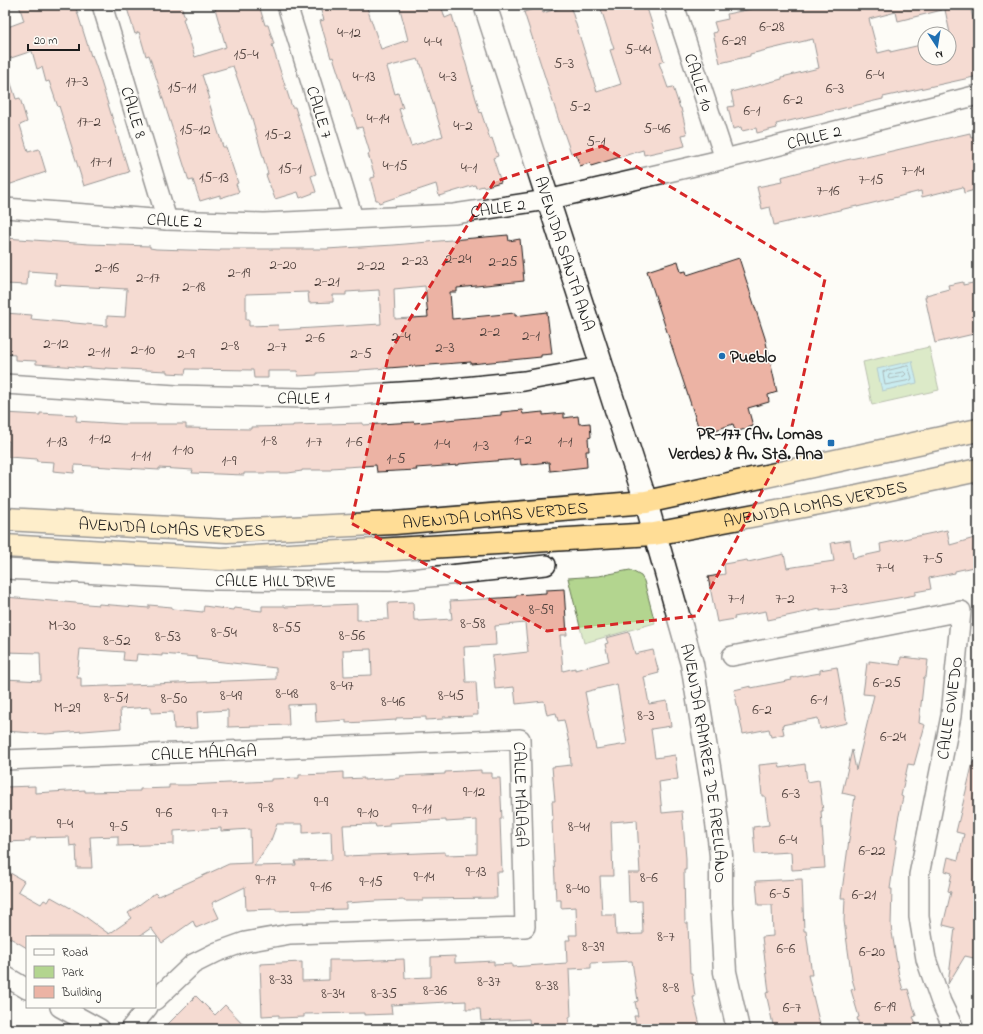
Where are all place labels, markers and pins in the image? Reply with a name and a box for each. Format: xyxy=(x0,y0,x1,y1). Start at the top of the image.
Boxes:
place label: Pueblo xyxy=(730,345,776,370)
marker: Pueblo xyxy=(717,351,727,361)
place label: PR-177 (Av. Lomas Verdes) & Av. Sta. Ana xyxy=(668,422,823,467)
marker: PR-177 (Av. Lomas Verdes) & Av. Sta. Ana xyxy=(826,438,836,448)

